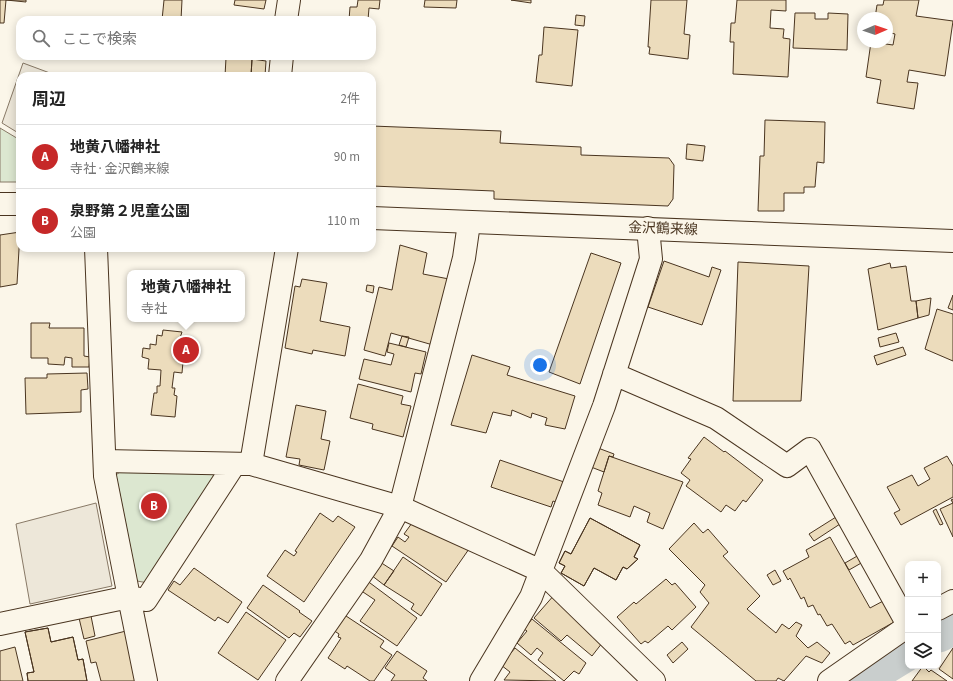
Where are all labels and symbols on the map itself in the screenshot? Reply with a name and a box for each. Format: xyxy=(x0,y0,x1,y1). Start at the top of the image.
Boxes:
north arrow xyxy=(857,12,893,48)
street label: 金沢鶴来線 xyxy=(628,218,698,240)
pin: A xyxy=(173,335,199,365)
your location xyxy=(530,355,550,375)
pin: B xyxy=(141,491,167,521)

